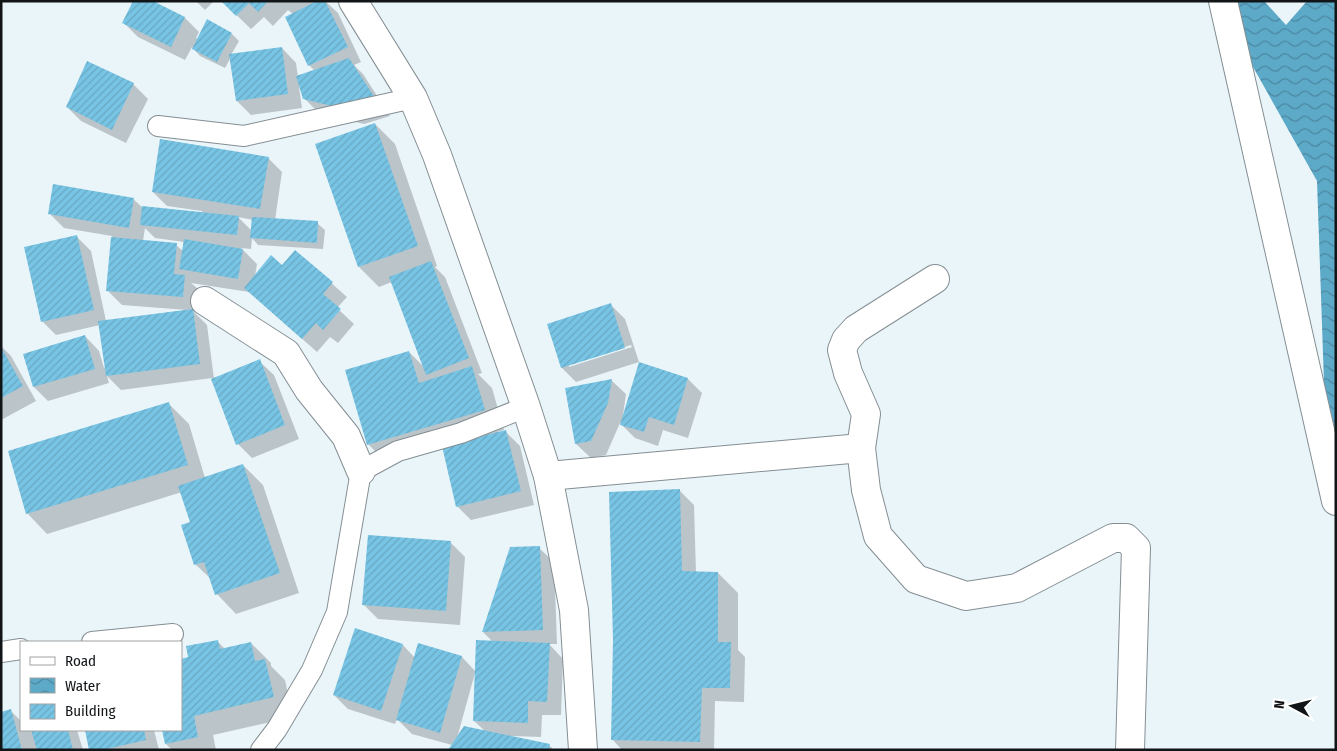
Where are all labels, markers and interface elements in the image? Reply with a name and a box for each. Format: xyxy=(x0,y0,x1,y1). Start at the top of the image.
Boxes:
legend xyxy=(20,641,182,731)
text: Road xyxy=(65,652,96,670)
text: Water xyxy=(65,677,101,695)
north arrow xyxy=(1267,681,1317,731)
text: N xyxy=(1271,699,1289,710)
text: Building xyxy=(65,702,116,720)

